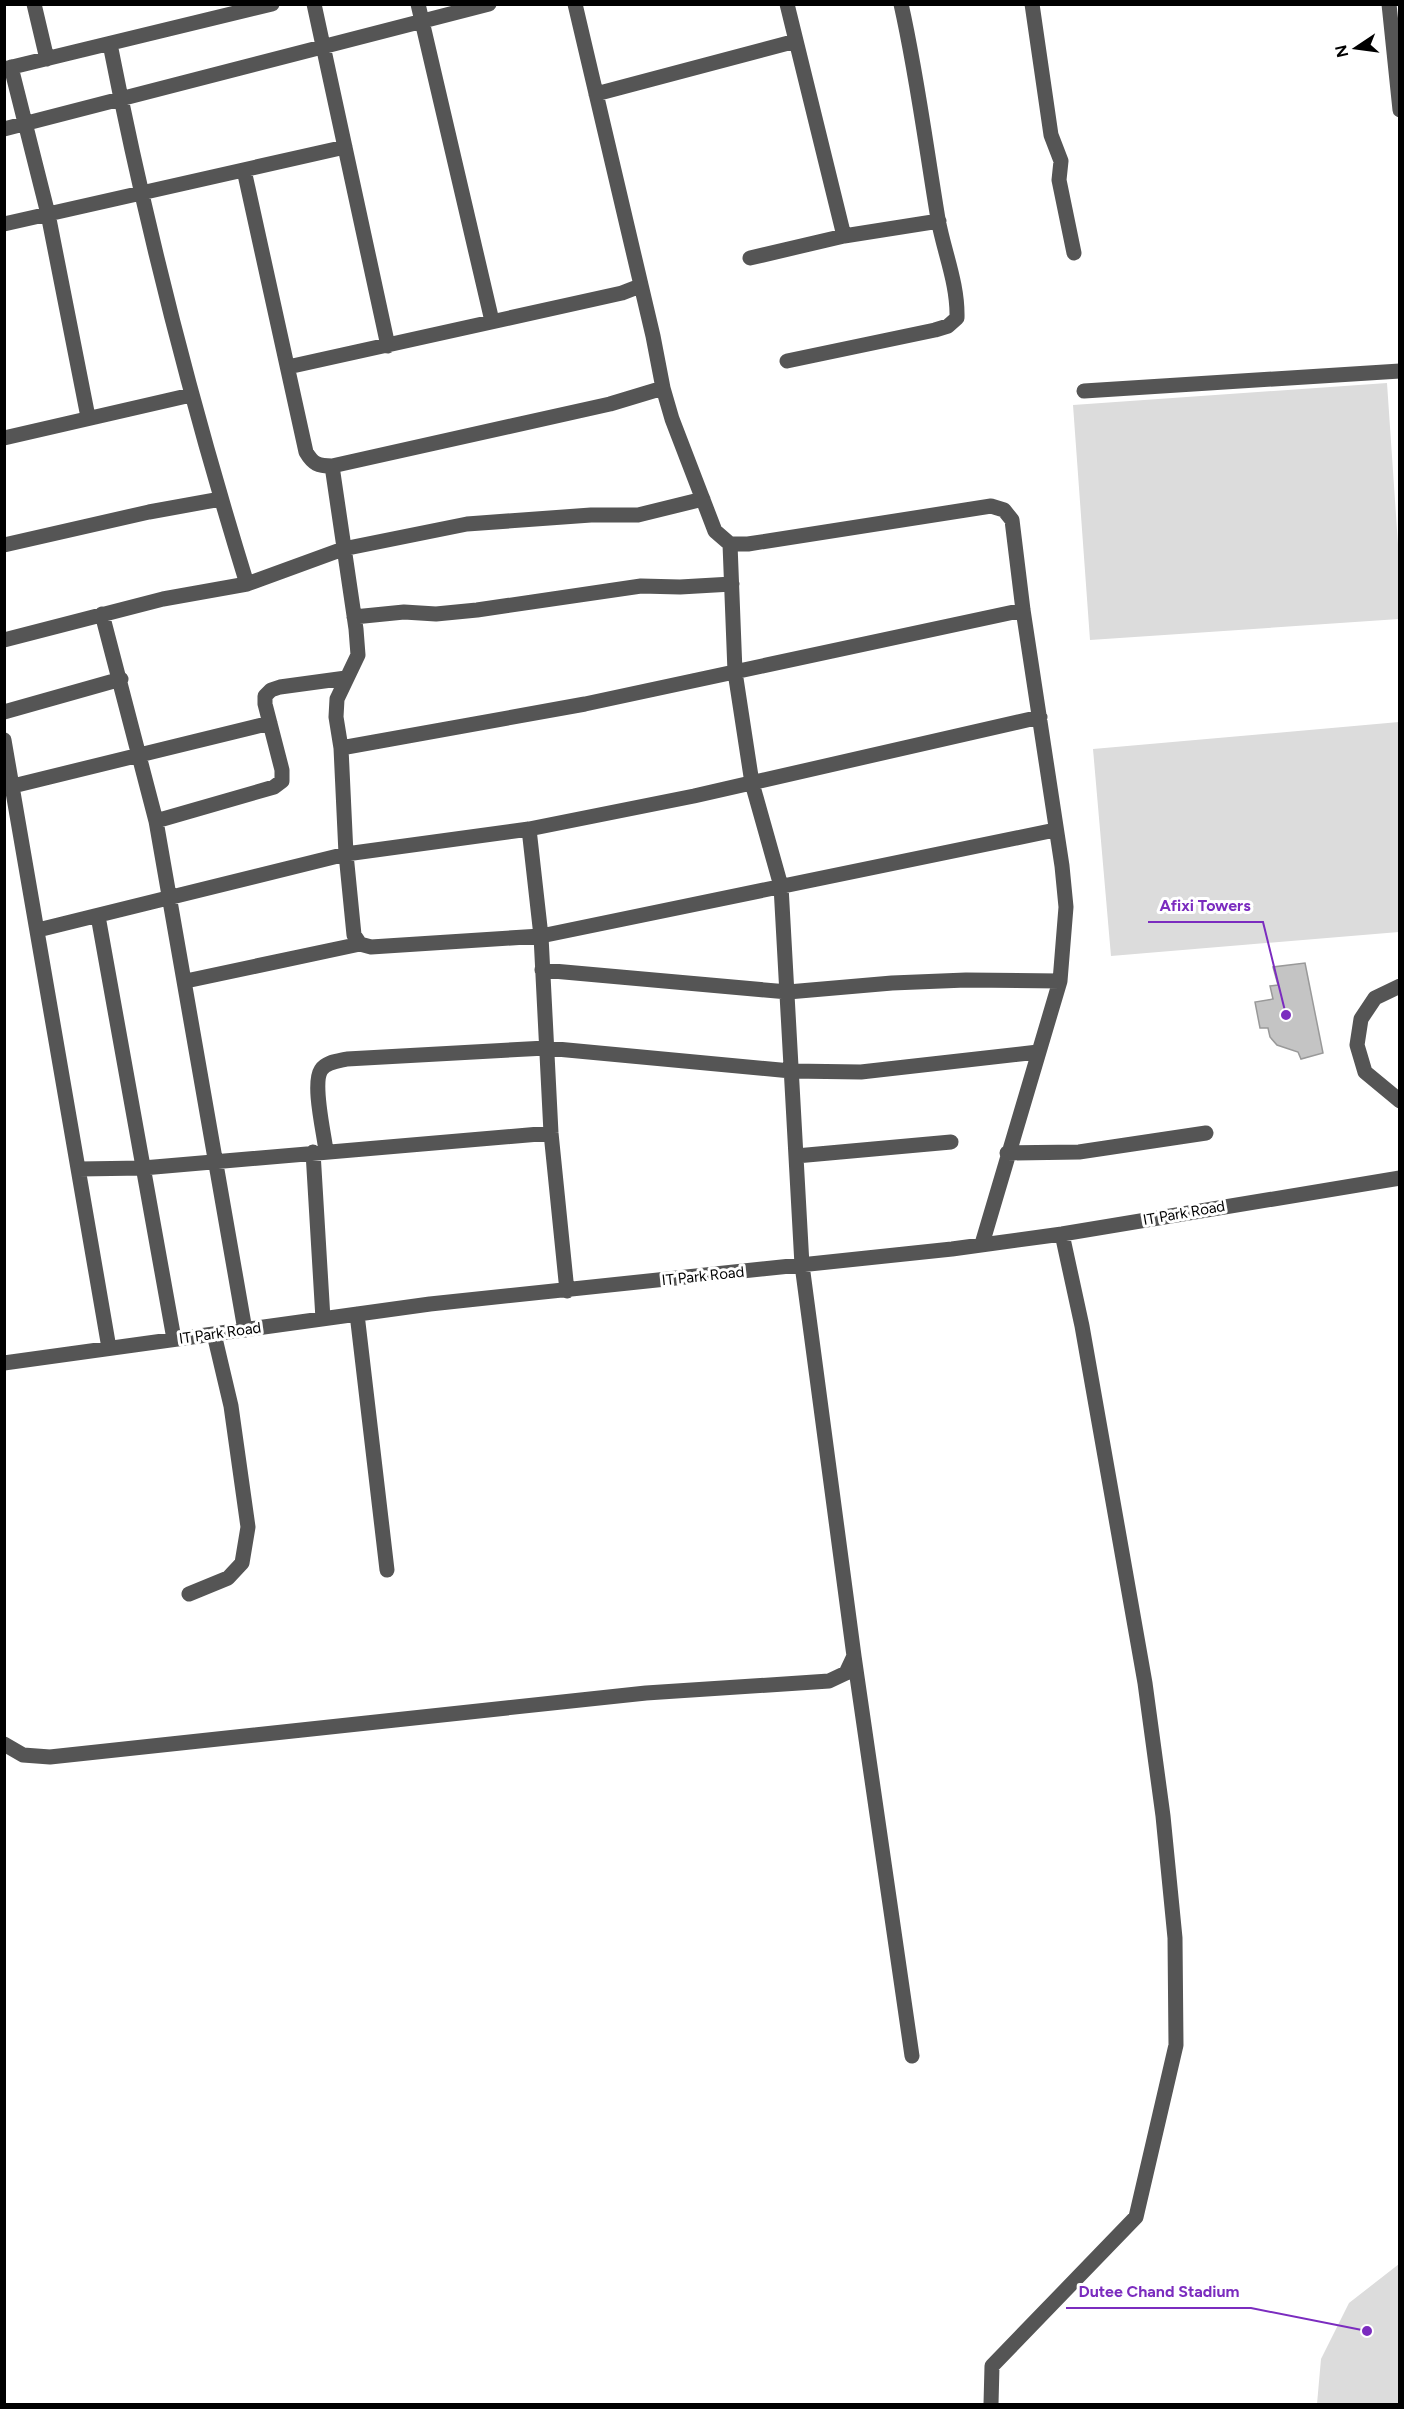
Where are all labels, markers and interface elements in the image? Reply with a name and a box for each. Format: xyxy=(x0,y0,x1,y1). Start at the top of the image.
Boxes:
north arrow xyxy=(1326,18,1386,78)
text: N xyxy=(1331,43,1353,59)
callout: Afixi Towers xyxy=(1148,888,1263,922)
text: Afixi Towers xyxy=(1159,896,1251,915)
street label: IT Park Road xyxy=(1142,1197,1226,1229)
street label: IT Park Road xyxy=(661,1263,745,1289)
street label: IT Park Road xyxy=(178,1318,262,1348)
callout: Dutee Chand Stadium xyxy=(1066,2274,1251,2308)
text: Dutee Chand Stadium xyxy=(1078,2282,1240,2301)

